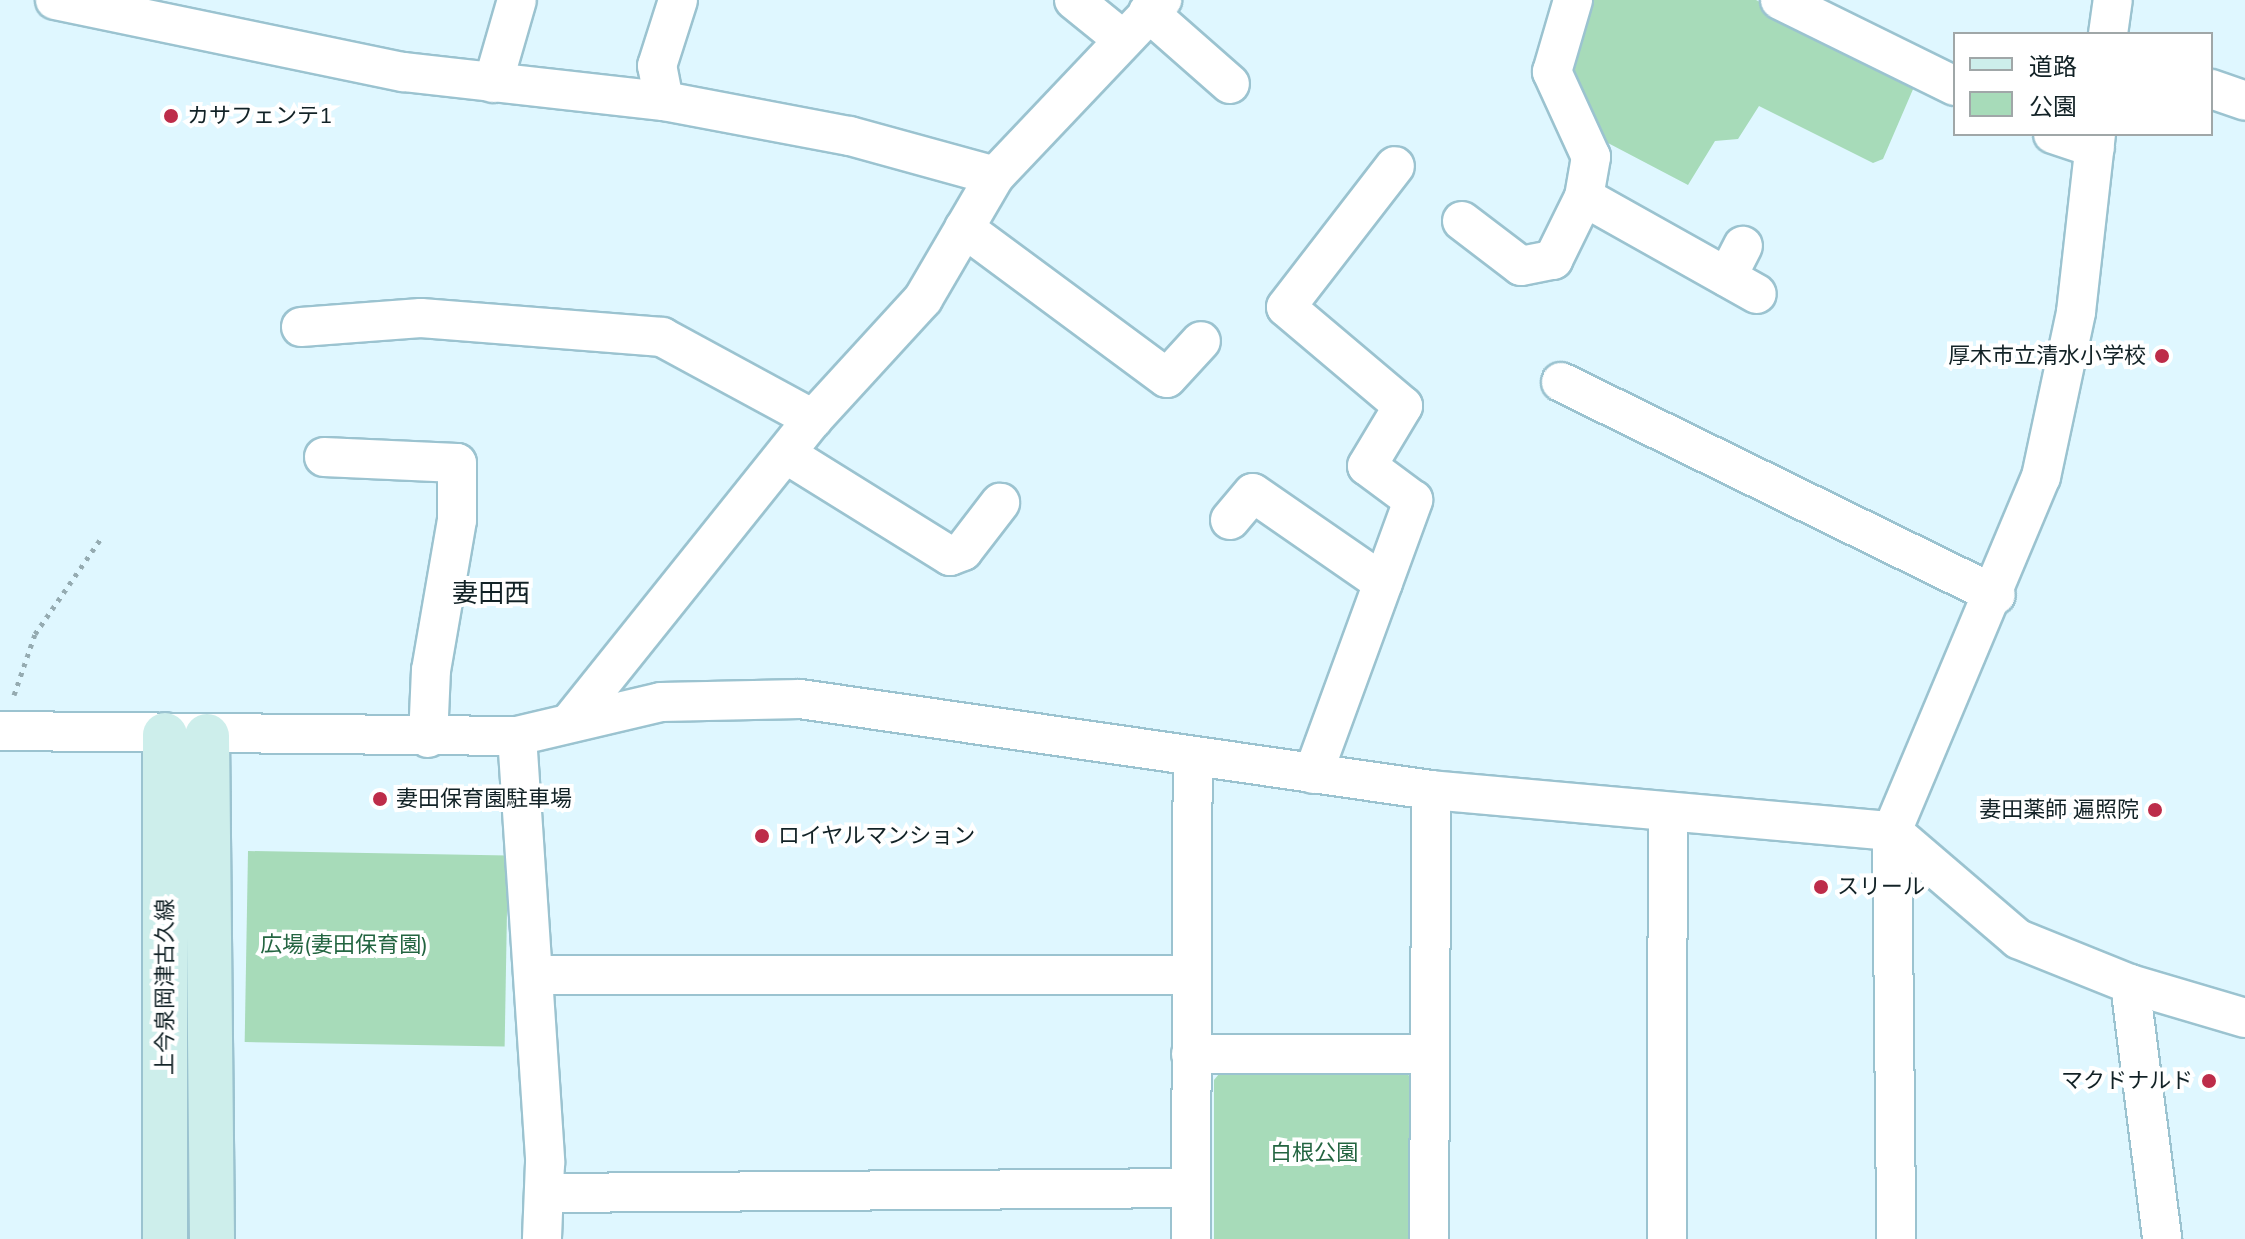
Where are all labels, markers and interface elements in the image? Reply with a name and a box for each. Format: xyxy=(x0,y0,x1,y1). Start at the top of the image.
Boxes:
legend xyxy=(1953,32,2213,136)
text: 道路 xyxy=(2029,51,2077,81)
text: 公園 xyxy=(2029,91,2077,121)
place label: カサフェンテ1 xyxy=(187,103,332,129)
marker: カサフェンテ1 xyxy=(162,107,180,125)
place label: 厚木市立清水小学校 xyxy=(1948,343,2146,369)
marker: 厚木市立清水小学校 xyxy=(2153,347,2171,365)
district label: 妻田西 xyxy=(452,577,530,609)
place label: 妻田保育園駐車場 xyxy=(396,786,572,812)
marker: 妻田保育園駐車場 xyxy=(371,790,389,808)
place label: 妻田薬師 遍照院 xyxy=(1979,797,2139,823)
marker: 妻田薬師 遍照院 xyxy=(2146,801,2164,819)
place label: ロイヤルマンション xyxy=(778,823,976,849)
marker: ロイヤルマンション xyxy=(753,827,771,845)
place label: スリール xyxy=(1837,874,1925,900)
marker: スリール xyxy=(1812,878,1830,896)
street label: 上今泉岡津古久線 xyxy=(152,899,178,1075)
park label: 広場(妻田保育園) xyxy=(260,932,428,958)
place label: マクドナルド xyxy=(2061,1068,2193,1094)
marker: マクドナルド xyxy=(2200,1072,2218,1090)
park label: 白根公園 xyxy=(1270,1140,1358,1166)

